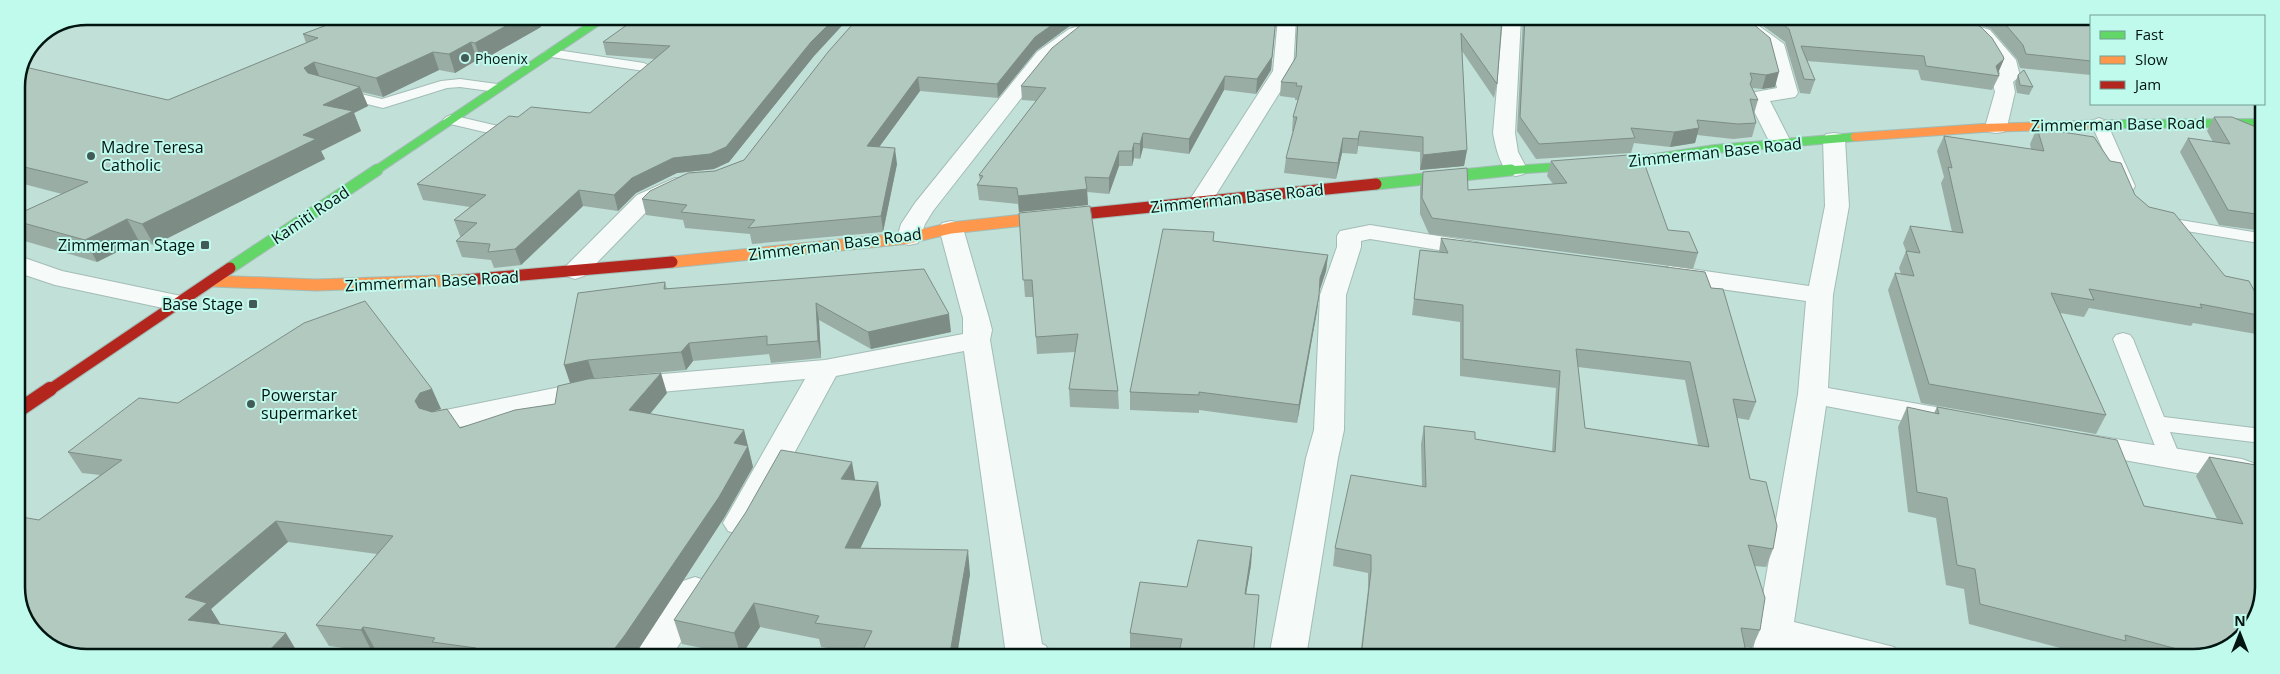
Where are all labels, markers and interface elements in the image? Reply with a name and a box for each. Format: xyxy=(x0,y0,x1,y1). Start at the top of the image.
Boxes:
legend xyxy=(2090,15,2265,105)
text: Fast xyxy=(2135,24,2164,44)
place label: Phoenix xyxy=(475,49,528,68)
text: Slow xyxy=(2135,49,2168,69)
marker: Phoenix xyxy=(459,52,471,64)
text: Jam xyxy=(2133,74,2161,94)
street label: Zimmerman Base Road xyxy=(2031,111,2205,137)
street label: Zimmerman Base Road xyxy=(1627,132,1803,172)
place label: Madre Teresa Catholic xyxy=(101,136,204,176)
marker: Madre Teresa Catholic xyxy=(85,150,97,162)
street label: Zimmerman Base Road xyxy=(1149,178,1325,218)
street label: Kamiti Road xyxy=(267,181,353,249)
street label: Zimmerman Base Road xyxy=(747,222,923,266)
place label: Zimmerman Stage xyxy=(58,234,195,256)
marker: Zimmerman Stage xyxy=(199,239,211,251)
street label: Zimmerman Base Road xyxy=(344,265,520,297)
place label: Base Stage xyxy=(162,293,243,315)
marker: Base Stage xyxy=(247,298,259,310)
place label: Powerstar supermarket xyxy=(261,384,357,424)
marker: Powerstar supermarket xyxy=(245,398,257,410)
north arrow xyxy=(2215,609,2265,659)
text: N xyxy=(2234,611,2246,630)

